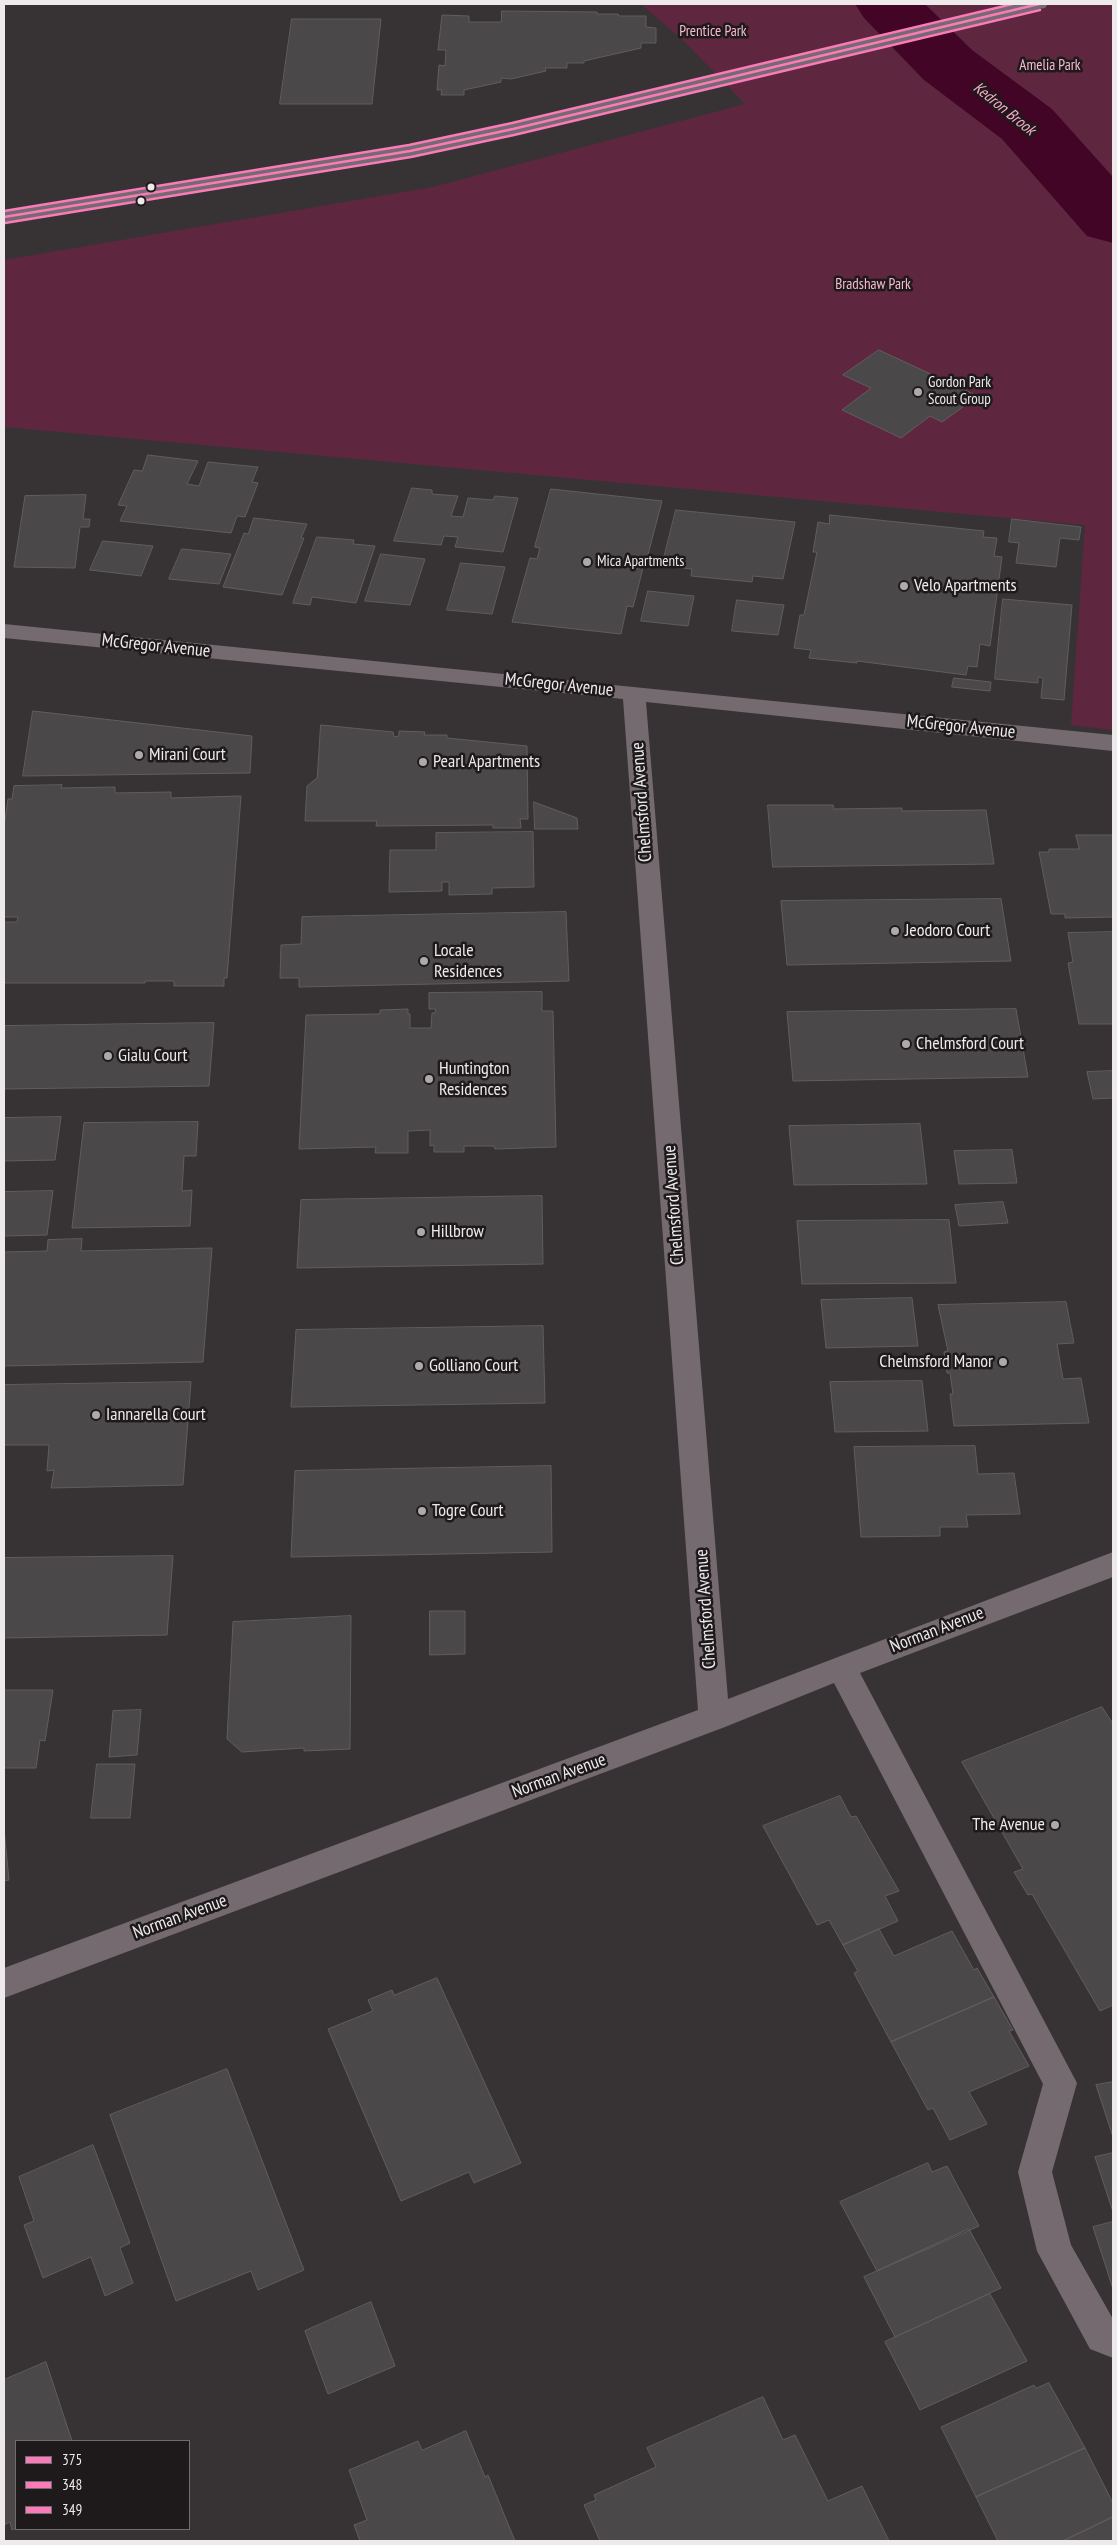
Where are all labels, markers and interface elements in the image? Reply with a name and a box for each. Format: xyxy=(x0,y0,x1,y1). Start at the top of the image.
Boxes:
park label: Prentice Park xyxy=(679,23,747,41)
park label: Amelia Park xyxy=(1019,57,1081,75)
water label: Kedron Brook xyxy=(969,78,1039,140)
unlabelled marker xyxy=(146,182,156,192)
unlabelled marker xyxy=(136,196,146,206)
park label: Bradshaw Park xyxy=(835,276,911,294)
place label: Gordon Park Scout Group xyxy=(928,374,991,409)
marker: Gordon Park Scout Group xyxy=(912,386,924,398)
place label: Mica Apartments xyxy=(597,553,684,571)
marker: Mica Apartments xyxy=(581,556,593,568)
place label: Velo Apartments xyxy=(914,575,1017,597)
marker: Velo Apartments xyxy=(898,580,910,592)
street label: McGregor Avenue xyxy=(101,630,211,662)
street label: McGregor Avenue xyxy=(504,669,614,701)
street label: McGregor Avenue xyxy=(906,711,1016,743)
street label: Chelmsford Avenue xyxy=(627,741,657,863)
place label: Mirani Court xyxy=(149,744,226,766)
marker: Mirani Court xyxy=(133,749,145,761)
place label: Pearl Apartments xyxy=(433,751,540,773)
marker: Pearl Apartments xyxy=(417,756,429,768)
place label: Jeodoro Court xyxy=(905,920,990,942)
marker: Jeodoro Court xyxy=(889,925,901,937)
place label: Locale Residences xyxy=(434,940,502,982)
marker: Locale Residences xyxy=(418,955,430,967)
place label: Chelmsford Court xyxy=(916,1033,1024,1055)
marker: Chelmsford Court xyxy=(900,1038,912,1050)
place label: Gialu Court xyxy=(118,1045,187,1067)
marker: Gialu Court xyxy=(102,1050,114,1062)
place label: Huntington Residences xyxy=(439,1058,509,1100)
marker: Huntington Residences xyxy=(423,1073,435,1085)
street label: Chelmsford Avenue xyxy=(659,1144,689,1266)
place label: Hillbrow xyxy=(431,1221,484,1243)
marker: Hillbrow xyxy=(415,1226,427,1238)
place label: Chelmsford Manor xyxy=(879,1351,993,1373)
place label: Golliano Court xyxy=(429,1355,518,1377)
marker: Chelmsford Manor xyxy=(997,1356,1009,1368)
marker: Golliano Court xyxy=(413,1360,425,1372)
place label: Iannarella Court xyxy=(106,1404,206,1426)
marker: Iannarella Court xyxy=(90,1409,102,1421)
place label: Togre Court xyxy=(432,1500,504,1522)
marker: Togre Court xyxy=(416,1505,428,1517)
street label: Chelmsford Avenue xyxy=(691,1548,721,1670)
street label: Norman Avenue xyxy=(887,1602,987,1658)
street label: Norman Avenue xyxy=(509,1749,609,1803)
place label: The Avenue xyxy=(972,1814,1045,1836)
marker: The Avenue xyxy=(1049,1819,1061,1831)
street label: Norman Avenue xyxy=(130,1890,230,1944)
legend xyxy=(15,2440,190,2530)
text: 375 xyxy=(62,2450,82,2469)
text: 348 xyxy=(62,2475,82,2494)
text: 349 xyxy=(62,2500,82,2519)

